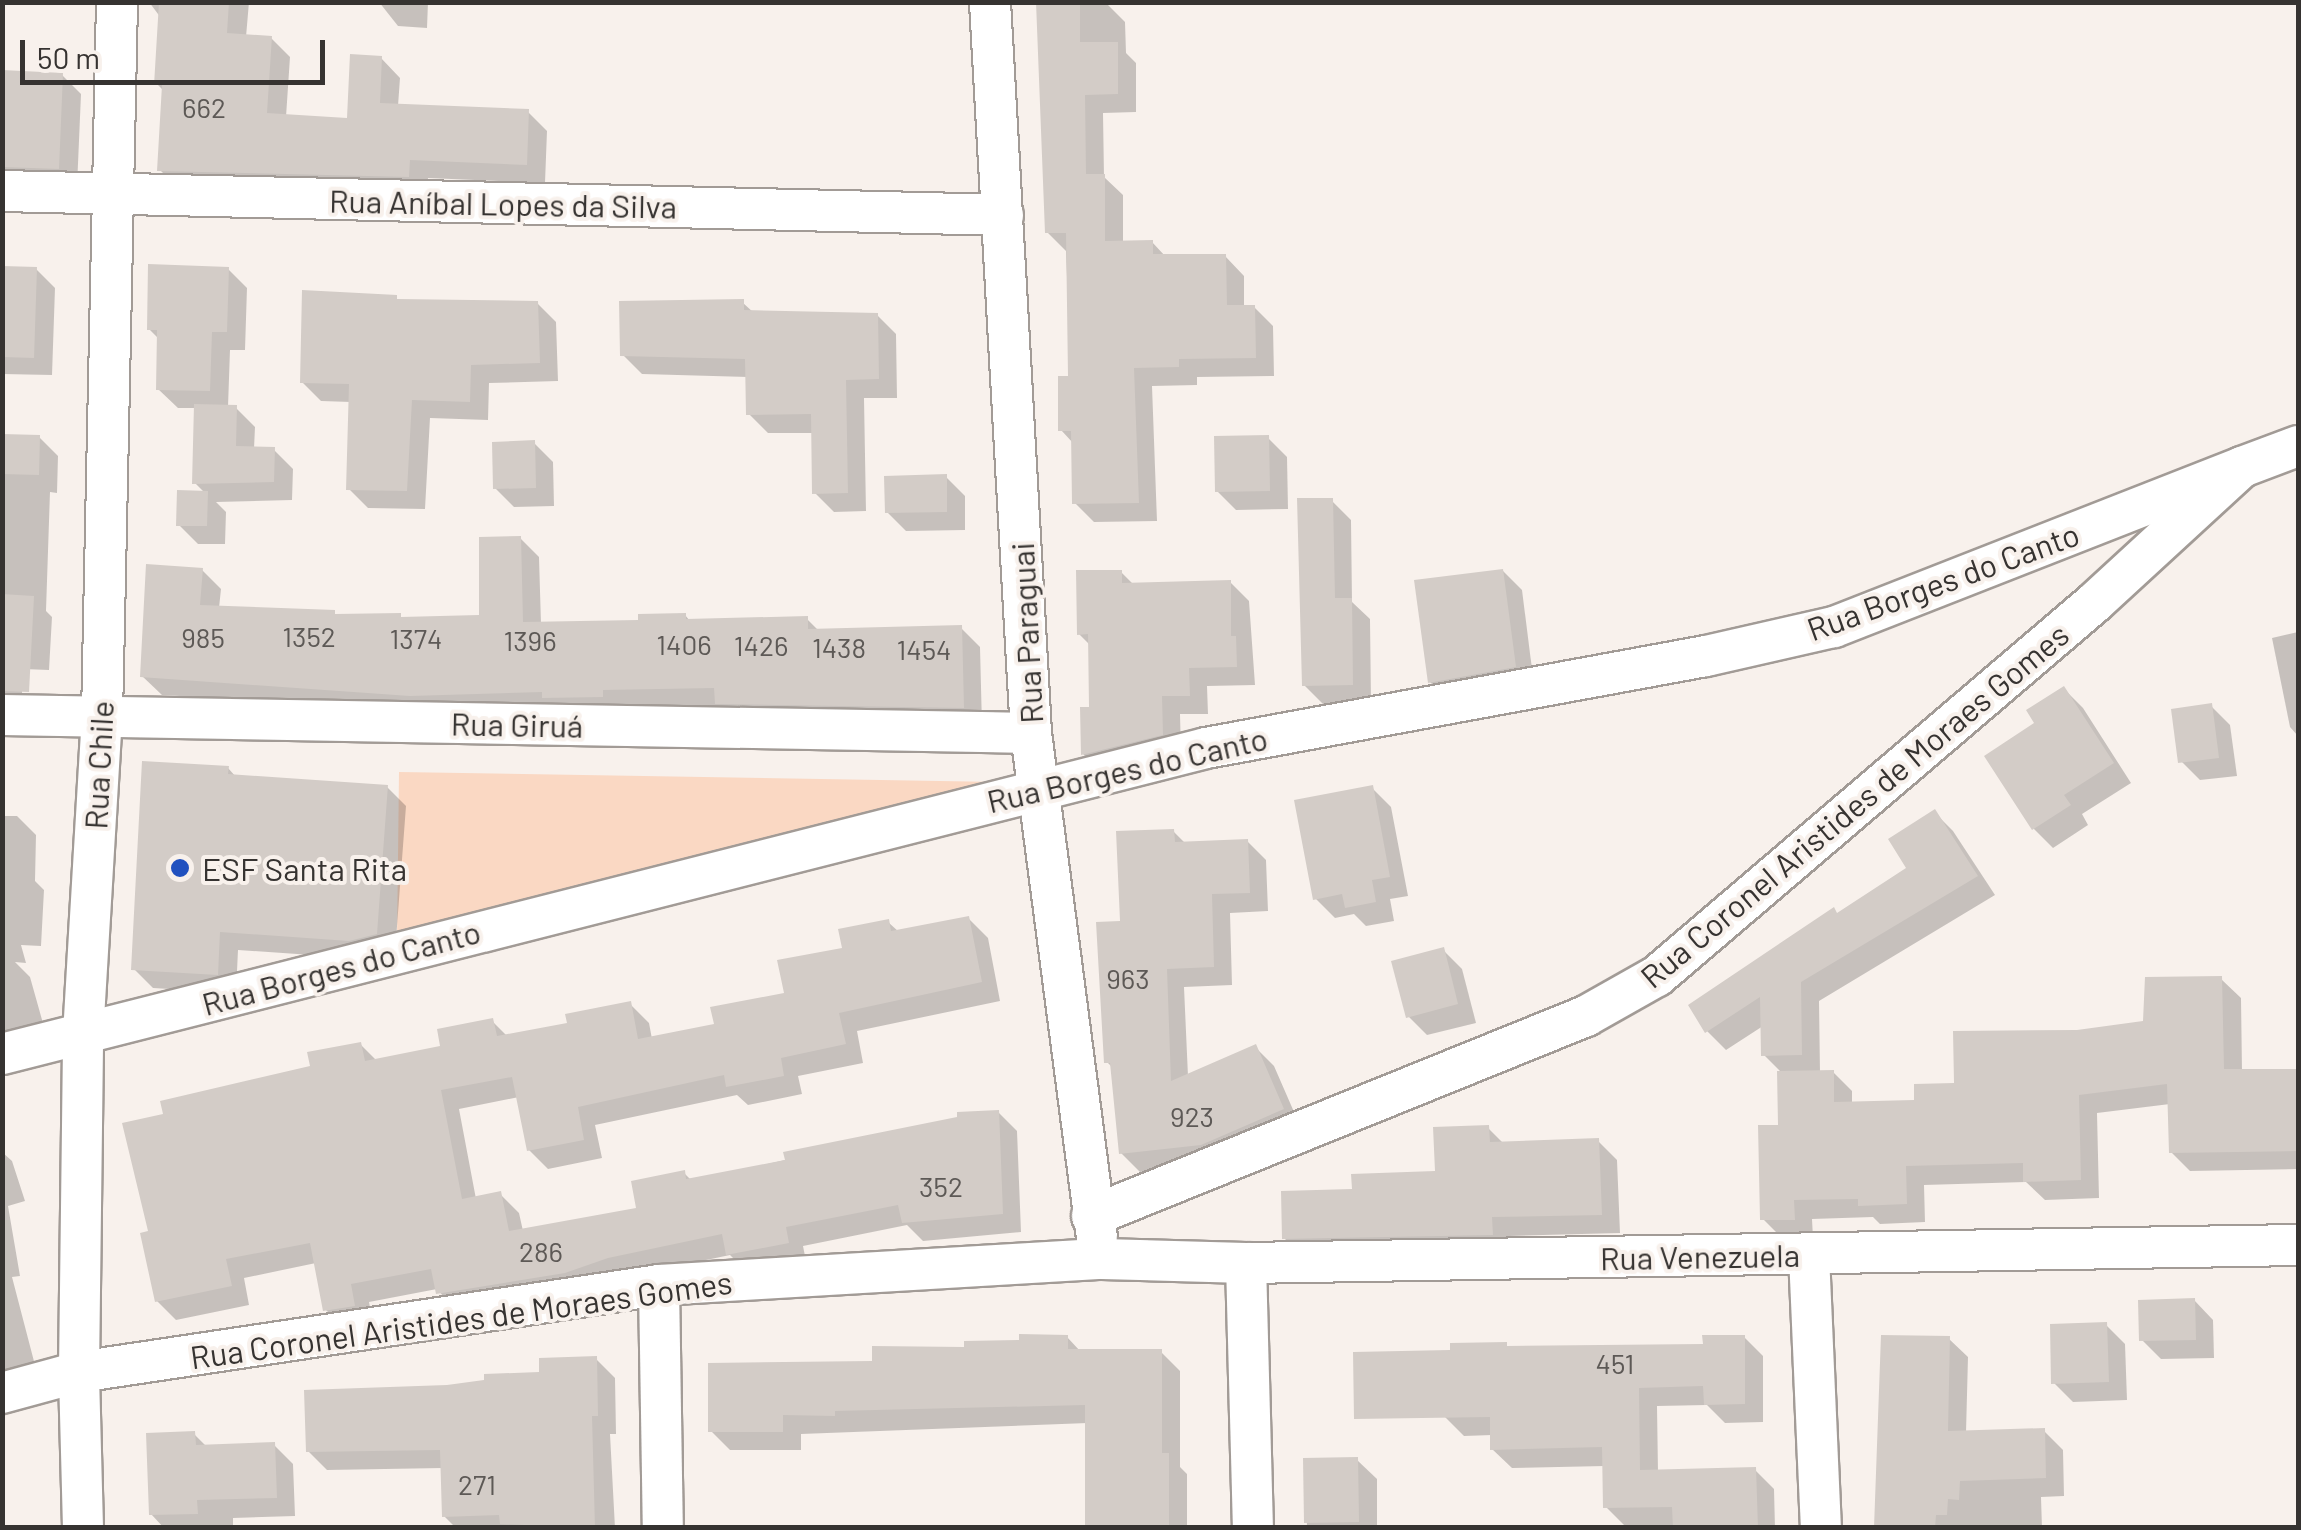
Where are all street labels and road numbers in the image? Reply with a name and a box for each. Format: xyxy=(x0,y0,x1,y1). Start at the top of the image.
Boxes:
street label: Rua Aníbal Lopes da Silva xyxy=(329,181,677,225)
street label: Rua Borges do Canto xyxy=(1802,514,2084,648)
street label: Rua Paraguai xyxy=(1002,541,1050,725)
street label: Rua Coronel Aristides de Moraes Gomes xyxy=(1632,615,2076,995)
street label: Rua Chile xyxy=(75,700,121,830)
street label: Rua Giruá xyxy=(450,704,584,744)
street label: Rua Borges do Canto xyxy=(983,718,1271,820)
street label: Rua Borges do Canto xyxy=(198,911,484,1023)
street label: Rua Venezuela xyxy=(1600,1235,1800,1277)
street label: Rua Coronel Aristides de Moraes Gomes xyxy=(188,1262,734,1376)

